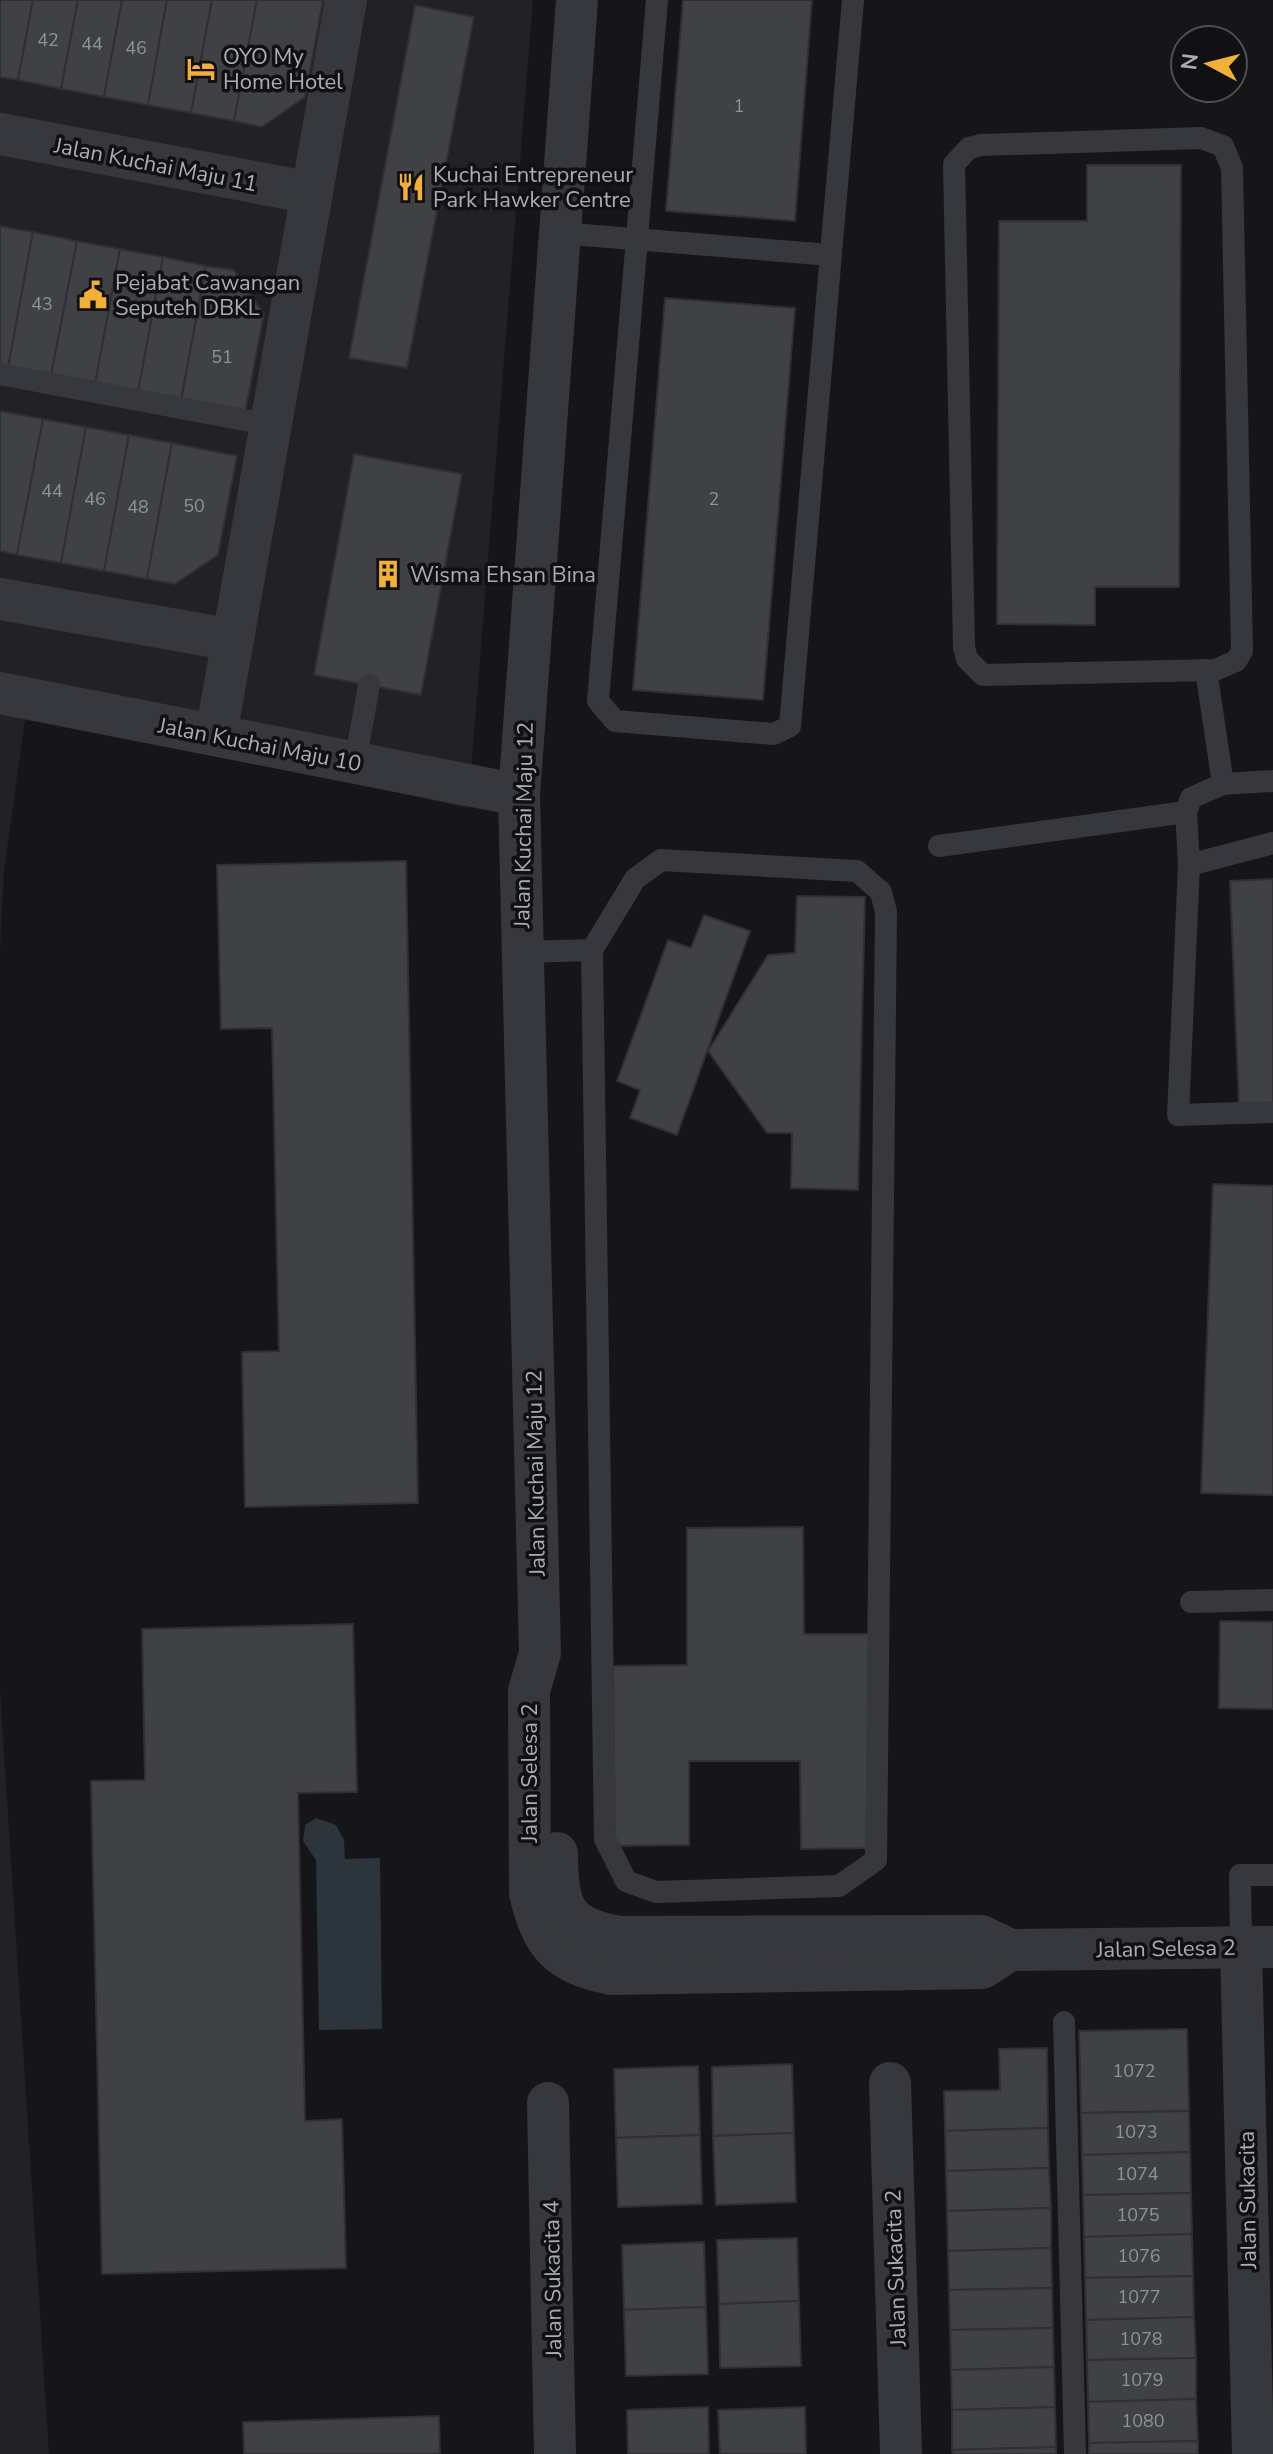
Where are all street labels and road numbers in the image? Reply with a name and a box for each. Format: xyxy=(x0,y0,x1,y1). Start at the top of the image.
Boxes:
street label: Jalan Kuchai Maju 11 xyxy=(51,130,260,199)
street label: Jalan Kuchai Maju 10 xyxy=(155,710,364,779)
street label: Jalan Kuchai Maju 12 xyxy=(507,722,541,929)
street label: Jalan Kuchai Maju 12 xyxy=(519,1370,553,1577)
street label: Jalan Selesa 2 xyxy=(515,1703,545,1844)
street label: Jalan Selesa 2 xyxy=(1095,1933,1236,1965)
street label: Jalan Sukacita xyxy=(1232,2131,1264,2270)
street label: Jalan Sukacita 2 xyxy=(878,2189,914,2348)
street label: Jalan Sukacita 4 xyxy=(537,2200,569,2359)

